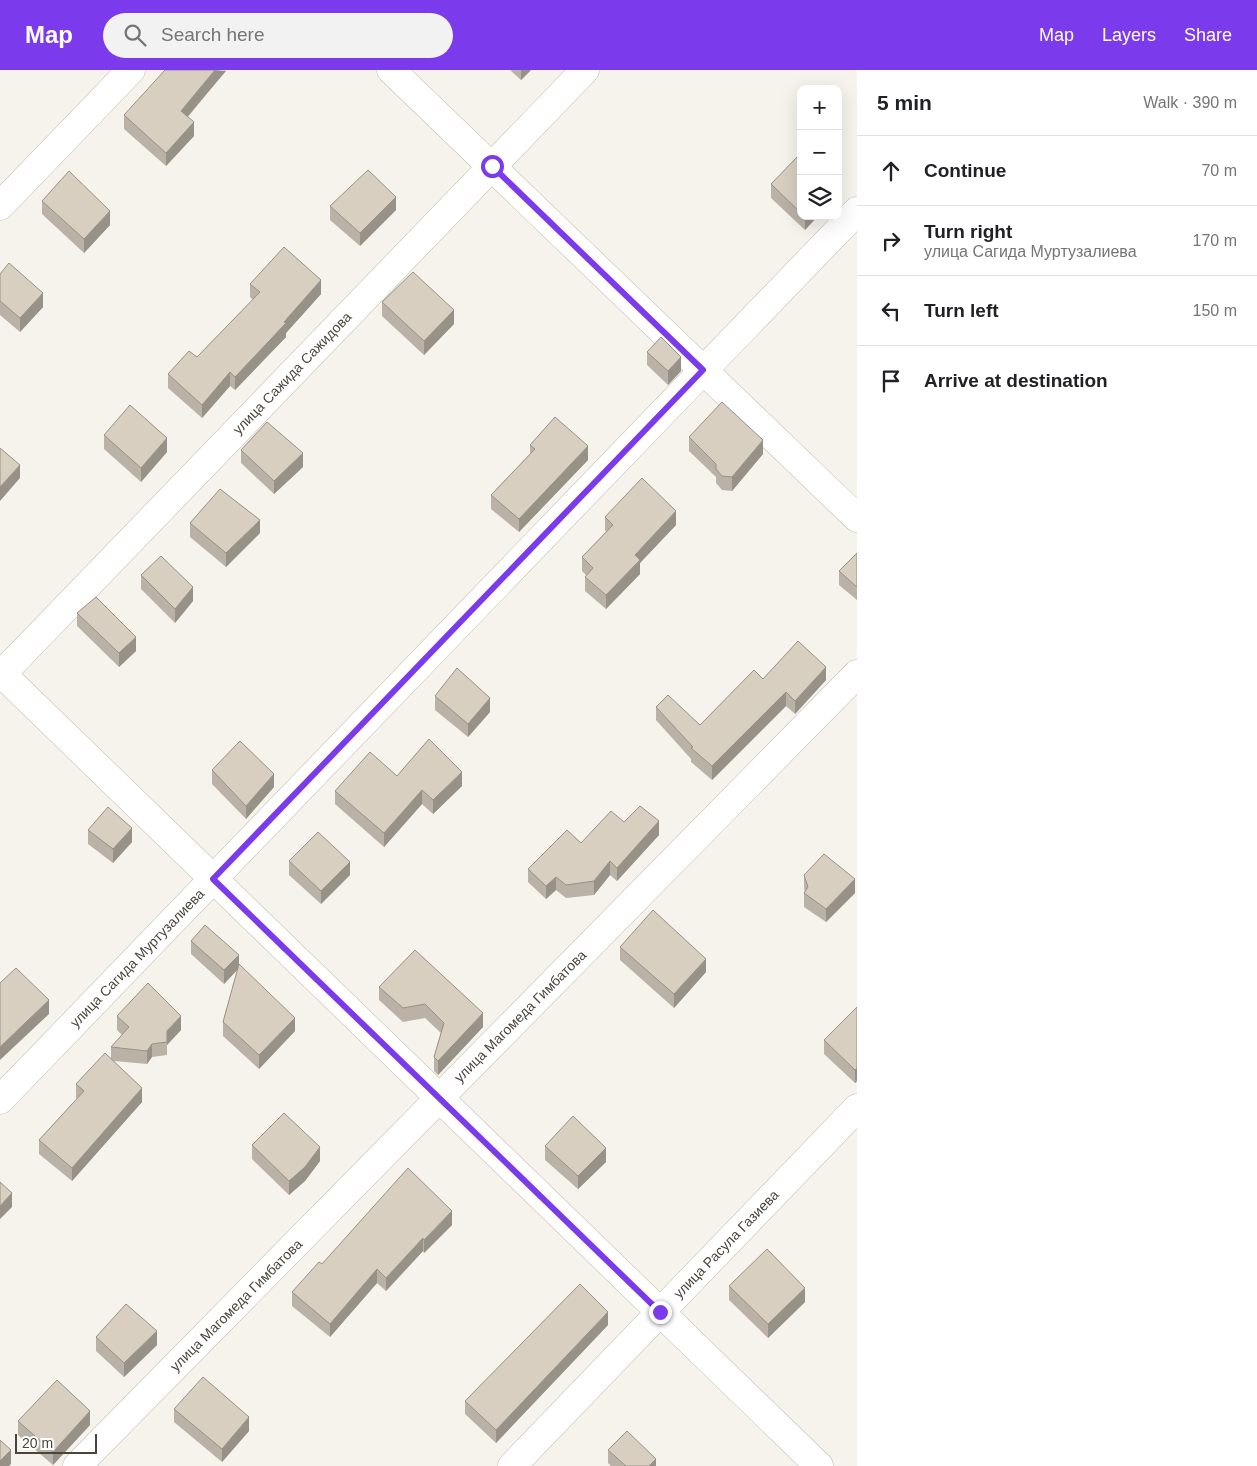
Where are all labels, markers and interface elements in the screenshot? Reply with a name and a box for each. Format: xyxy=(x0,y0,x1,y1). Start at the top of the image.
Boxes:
search box xyxy=(103,13,453,58)
text: Map xyxy=(25,21,73,48)
icon: search xyxy=(121,21,149,49)
text: Search here xyxy=(161,24,265,45)
text: Map xyxy=(1039,25,1074,45)
text: Layers xyxy=(1102,25,1156,45)
text: Share xyxy=(1184,25,1232,45)
map controls xyxy=(797,85,842,220)
button: + xyxy=(797,85,842,130)
text: 5 min xyxy=(877,91,932,114)
text: Walk · 390 m xyxy=(1143,94,1237,111)
button: − xyxy=(797,130,842,175)
route start xyxy=(481,155,504,178)
icon: ahead xyxy=(877,157,905,185)
text: Continue xyxy=(924,160,1006,181)
text: 70 m xyxy=(1201,162,1237,179)
button: layers xyxy=(797,175,842,220)
text: Turn right xyxy=(924,221,1012,242)
icon: right xyxy=(877,227,905,255)
text: 170 m xyxy=(1193,232,1237,249)
text: улица Сагида Муртузалиева xyxy=(924,243,1137,260)
icon: left xyxy=(877,297,905,325)
text: Turn left xyxy=(924,300,999,321)
text: 150 m xyxy=(1193,302,1237,319)
street label: улица Сажида Сажидова xyxy=(229,308,355,437)
icon: arrive xyxy=(877,367,905,395)
text: Arrive at destination xyxy=(924,370,1108,391)
street label: улица Сагида Муртузалиева xyxy=(67,885,207,1030)
street label: улица Магомеда Гимбатова xyxy=(451,947,589,1085)
street label: улица Расула Газиева xyxy=(670,1186,782,1301)
street label: улица Магомеда Гимбатова xyxy=(167,1236,305,1374)
route end xyxy=(649,1301,672,1324)
scale bar xyxy=(15,1431,98,1454)
text: 20 m xyxy=(22,1435,53,1451)

